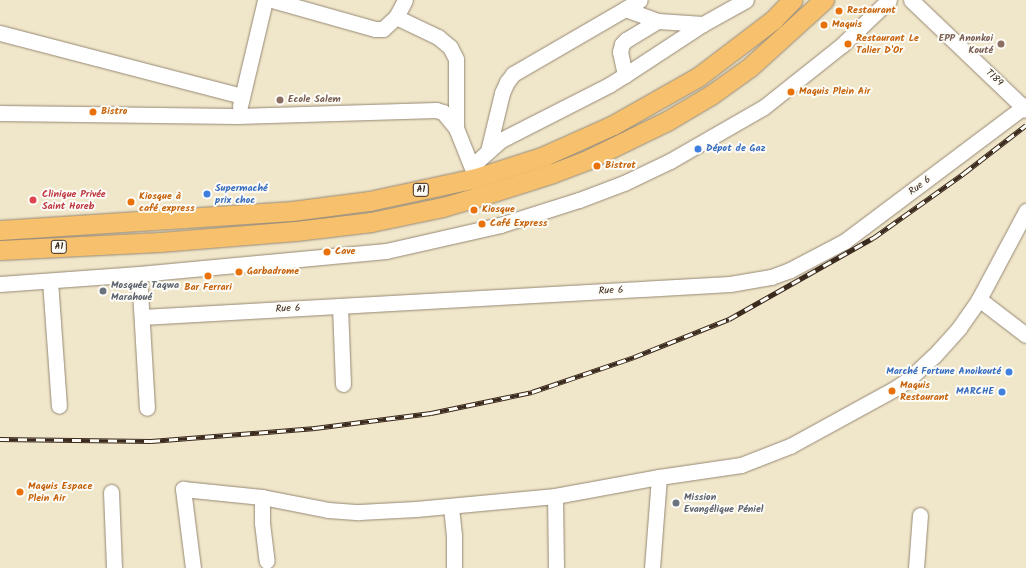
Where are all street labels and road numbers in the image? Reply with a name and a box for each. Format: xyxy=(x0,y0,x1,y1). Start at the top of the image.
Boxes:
street label: T189 xyxy=(983,67,1005,89)
street label: Rue 6 xyxy=(907,174,933,198)
road number: A1 xyxy=(412,183,430,197)
road number: A1 xyxy=(50,240,68,254)
street label: Rue 6 xyxy=(598,284,624,298)
street label: Rue 6 xyxy=(275,302,301,316)

